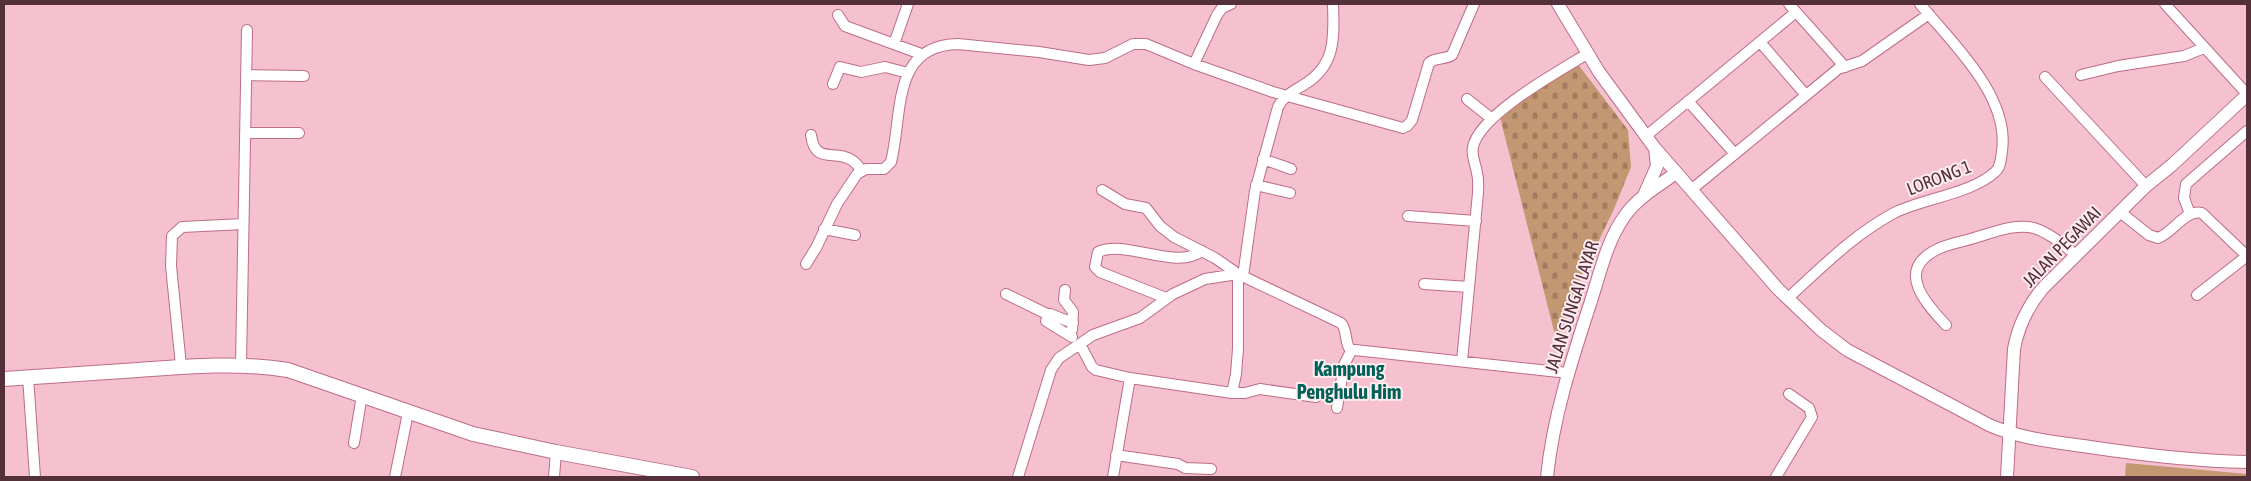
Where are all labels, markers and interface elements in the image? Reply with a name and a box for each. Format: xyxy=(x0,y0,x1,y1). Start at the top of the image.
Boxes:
street label: LORONG 1 xyxy=(1904,156,1974,199)
street label: JALAN PEGAWAI xyxy=(2018,202,2105,291)
street label: JALAN SUNGAI LAYAR xyxy=(1540,238,1603,375)
district label: Kampung Penghulu Him xyxy=(1297,357,1401,403)

